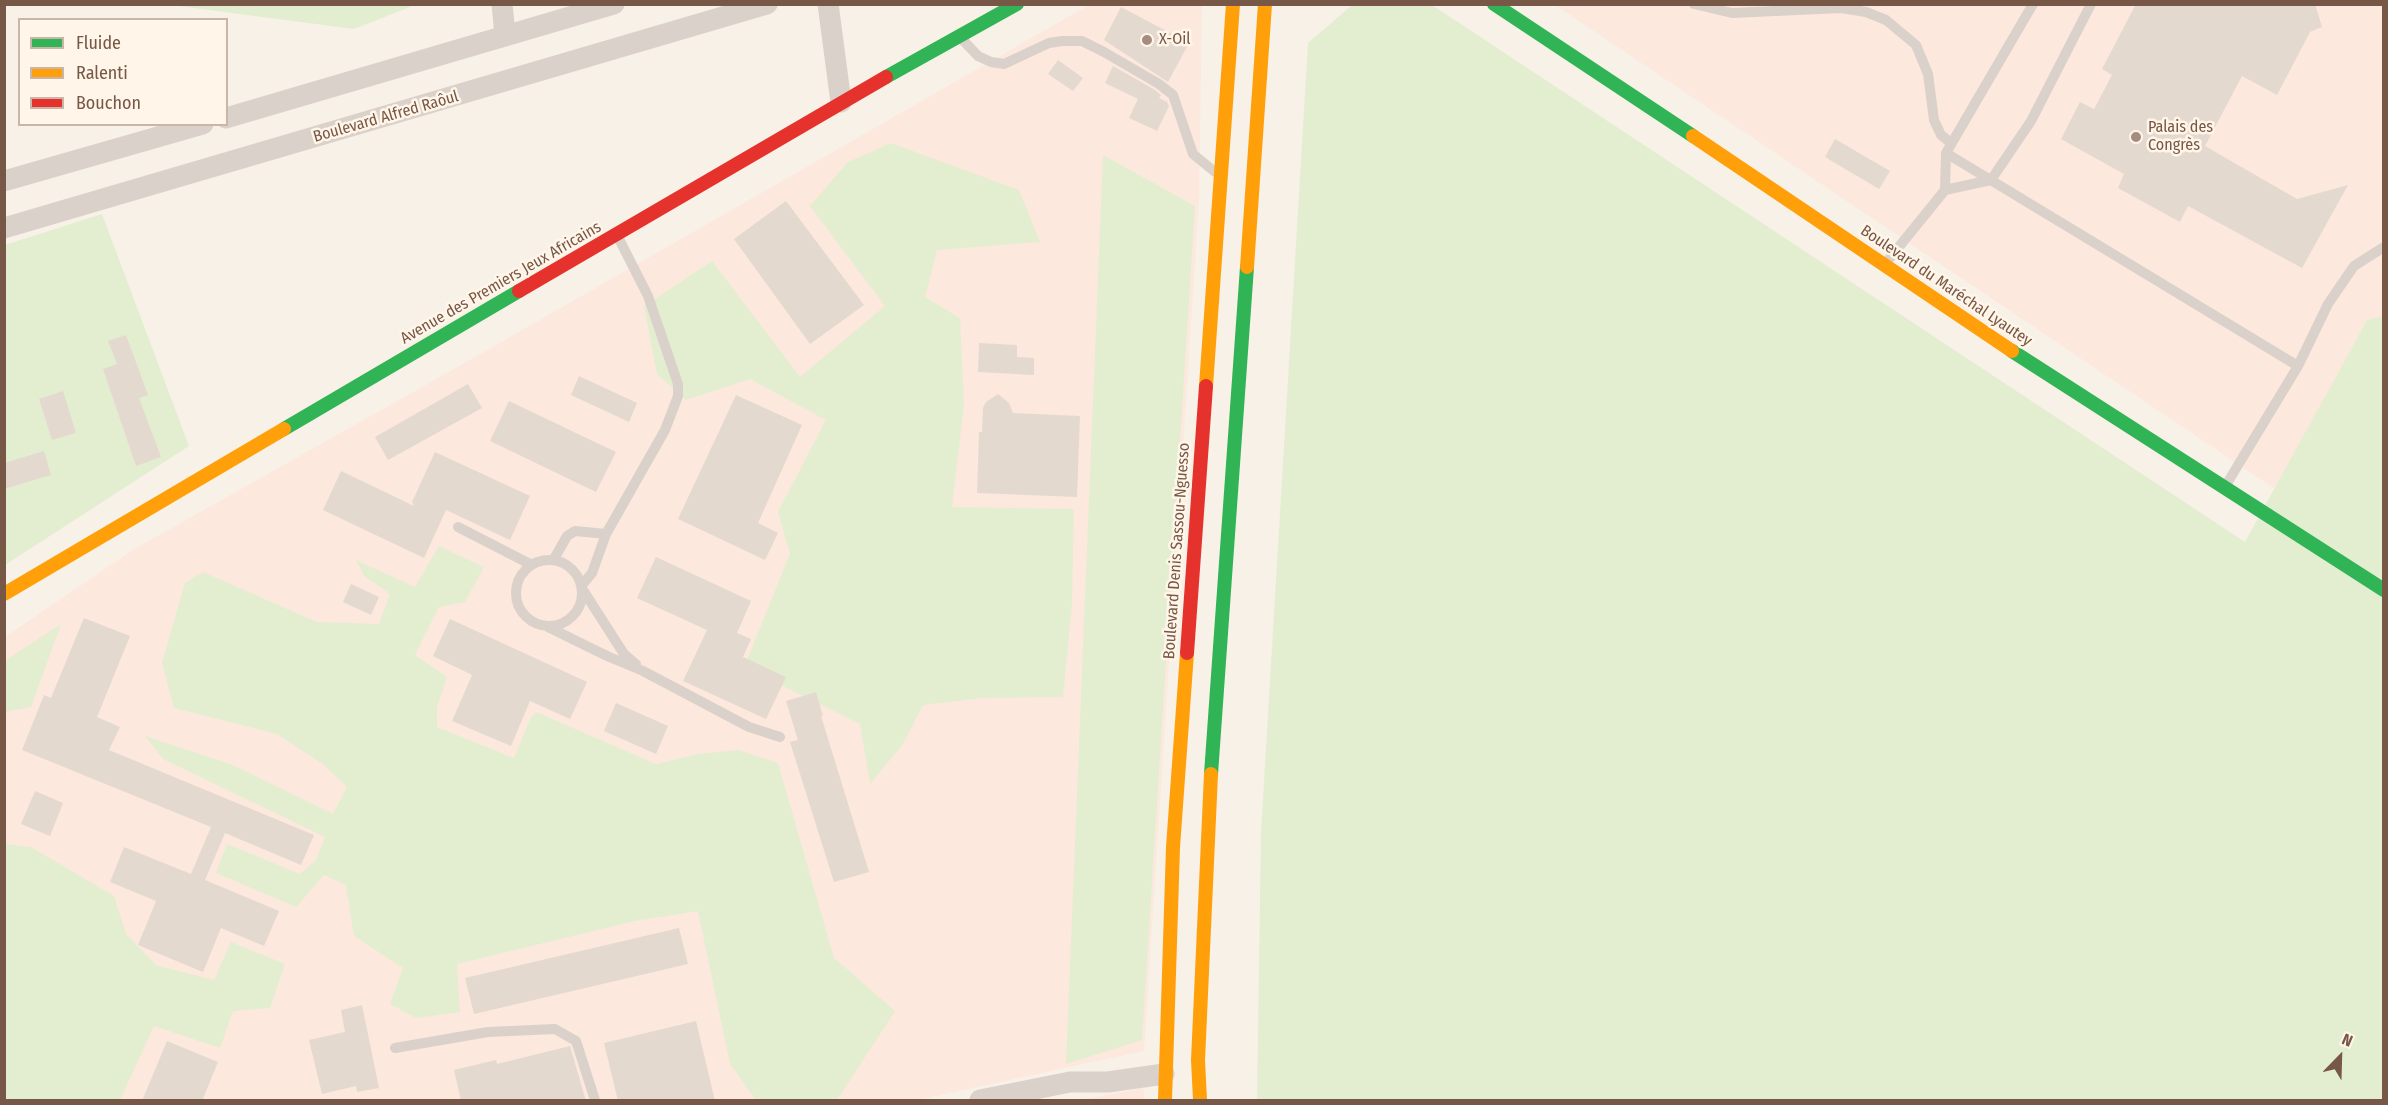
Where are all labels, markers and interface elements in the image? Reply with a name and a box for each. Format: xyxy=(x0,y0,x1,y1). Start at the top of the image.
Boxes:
legend xyxy=(18,18,228,126)
place label: X-Oil xyxy=(1159,30,1190,50)
text: Fluide xyxy=(76,32,121,54)
marker: X-Oil xyxy=(1140,33,1154,47)
text: Ralenti xyxy=(76,62,128,84)
street label: Boulevard Alfred Raôul xyxy=(311,87,461,147)
text: Bouchon xyxy=(76,92,141,114)
place label: Palais des Congrès xyxy=(2148,118,2213,156)
marker: Palais des Congrès xyxy=(2129,130,2143,144)
street label: Avenue des Premiers Jeux Africains xyxy=(397,218,605,348)
street label: Boulevard du Maréchal Lyautey xyxy=(1857,221,2035,351)
street label: Boulevard Denis Sassou-Nguesso xyxy=(1160,442,1194,660)
north arrow xyxy=(2310,1027,2370,1087)
text: N xyxy=(2339,1029,2355,1051)

